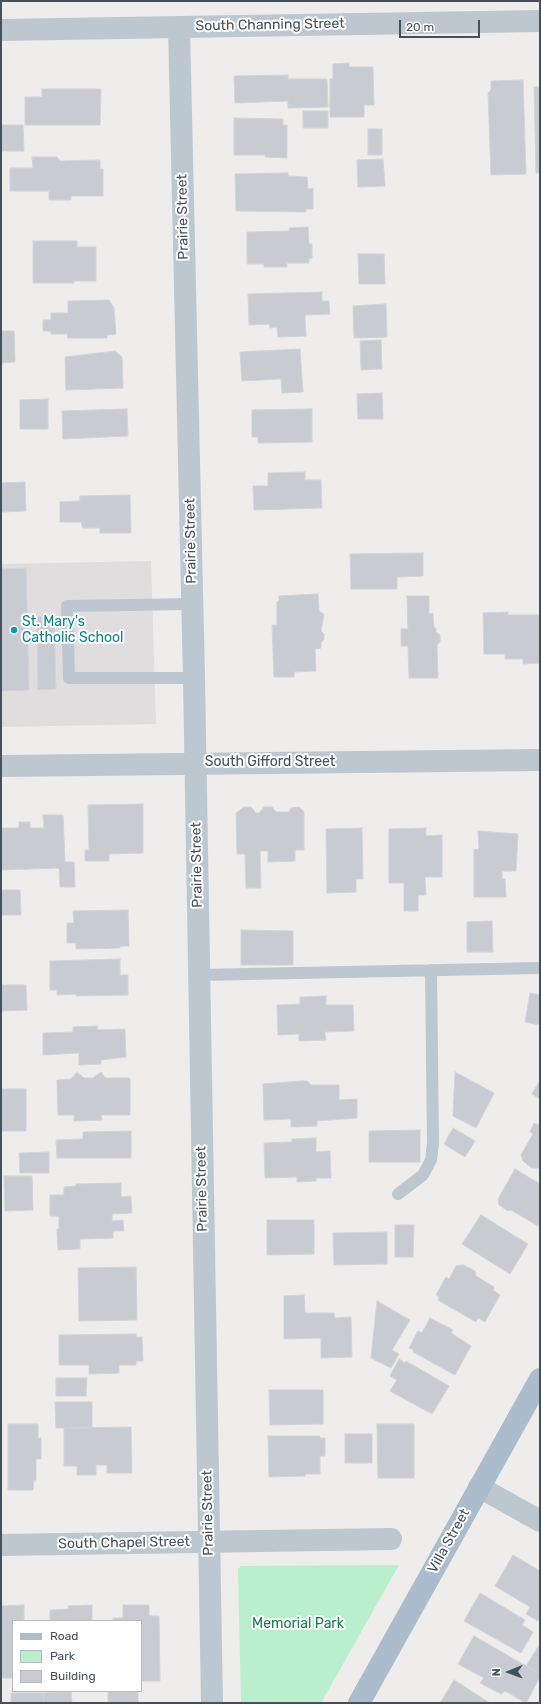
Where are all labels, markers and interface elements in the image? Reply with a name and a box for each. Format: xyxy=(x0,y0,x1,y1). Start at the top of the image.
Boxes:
scale bar xyxy=(401,12,482,38)
street label: South Channing Street xyxy=(195,15,345,35)
text: 20 m xyxy=(406,20,434,34)
street label: Prairie Street xyxy=(174,174,192,260)
street label: Prairie Street xyxy=(182,498,200,584)
place label: St. Mary's Catholic School xyxy=(22,614,123,646)
marker: St. Mary's Catholic School xyxy=(9,625,19,635)
street label: South Gifford Street xyxy=(205,754,335,770)
street label: Prairie Street xyxy=(188,822,206,908)
street label: Prairie Street xyxy=(193,1146,211,1232)
street label: Prairie Street xyxy=(199,1470,217,1556)
street label: Villa Street xyxy=(424,1506,474,1576)
street label: South Chapel Street xyxy=(58,1533,190,1553)
park label: Memorial Park xyxy=(252,1616,344,1632)
legend xyxy=(12,1620,142,1692)
text: Road xyxy=(50,1629,78,1643)
text: Park xyxy=(50,1649,75,1663)
north arrow xyxy=(489,1652,529,1692)
text: N xyxy=(490,1668,503,1676)
text: Building xyxy=(50,1669,96,1683)

